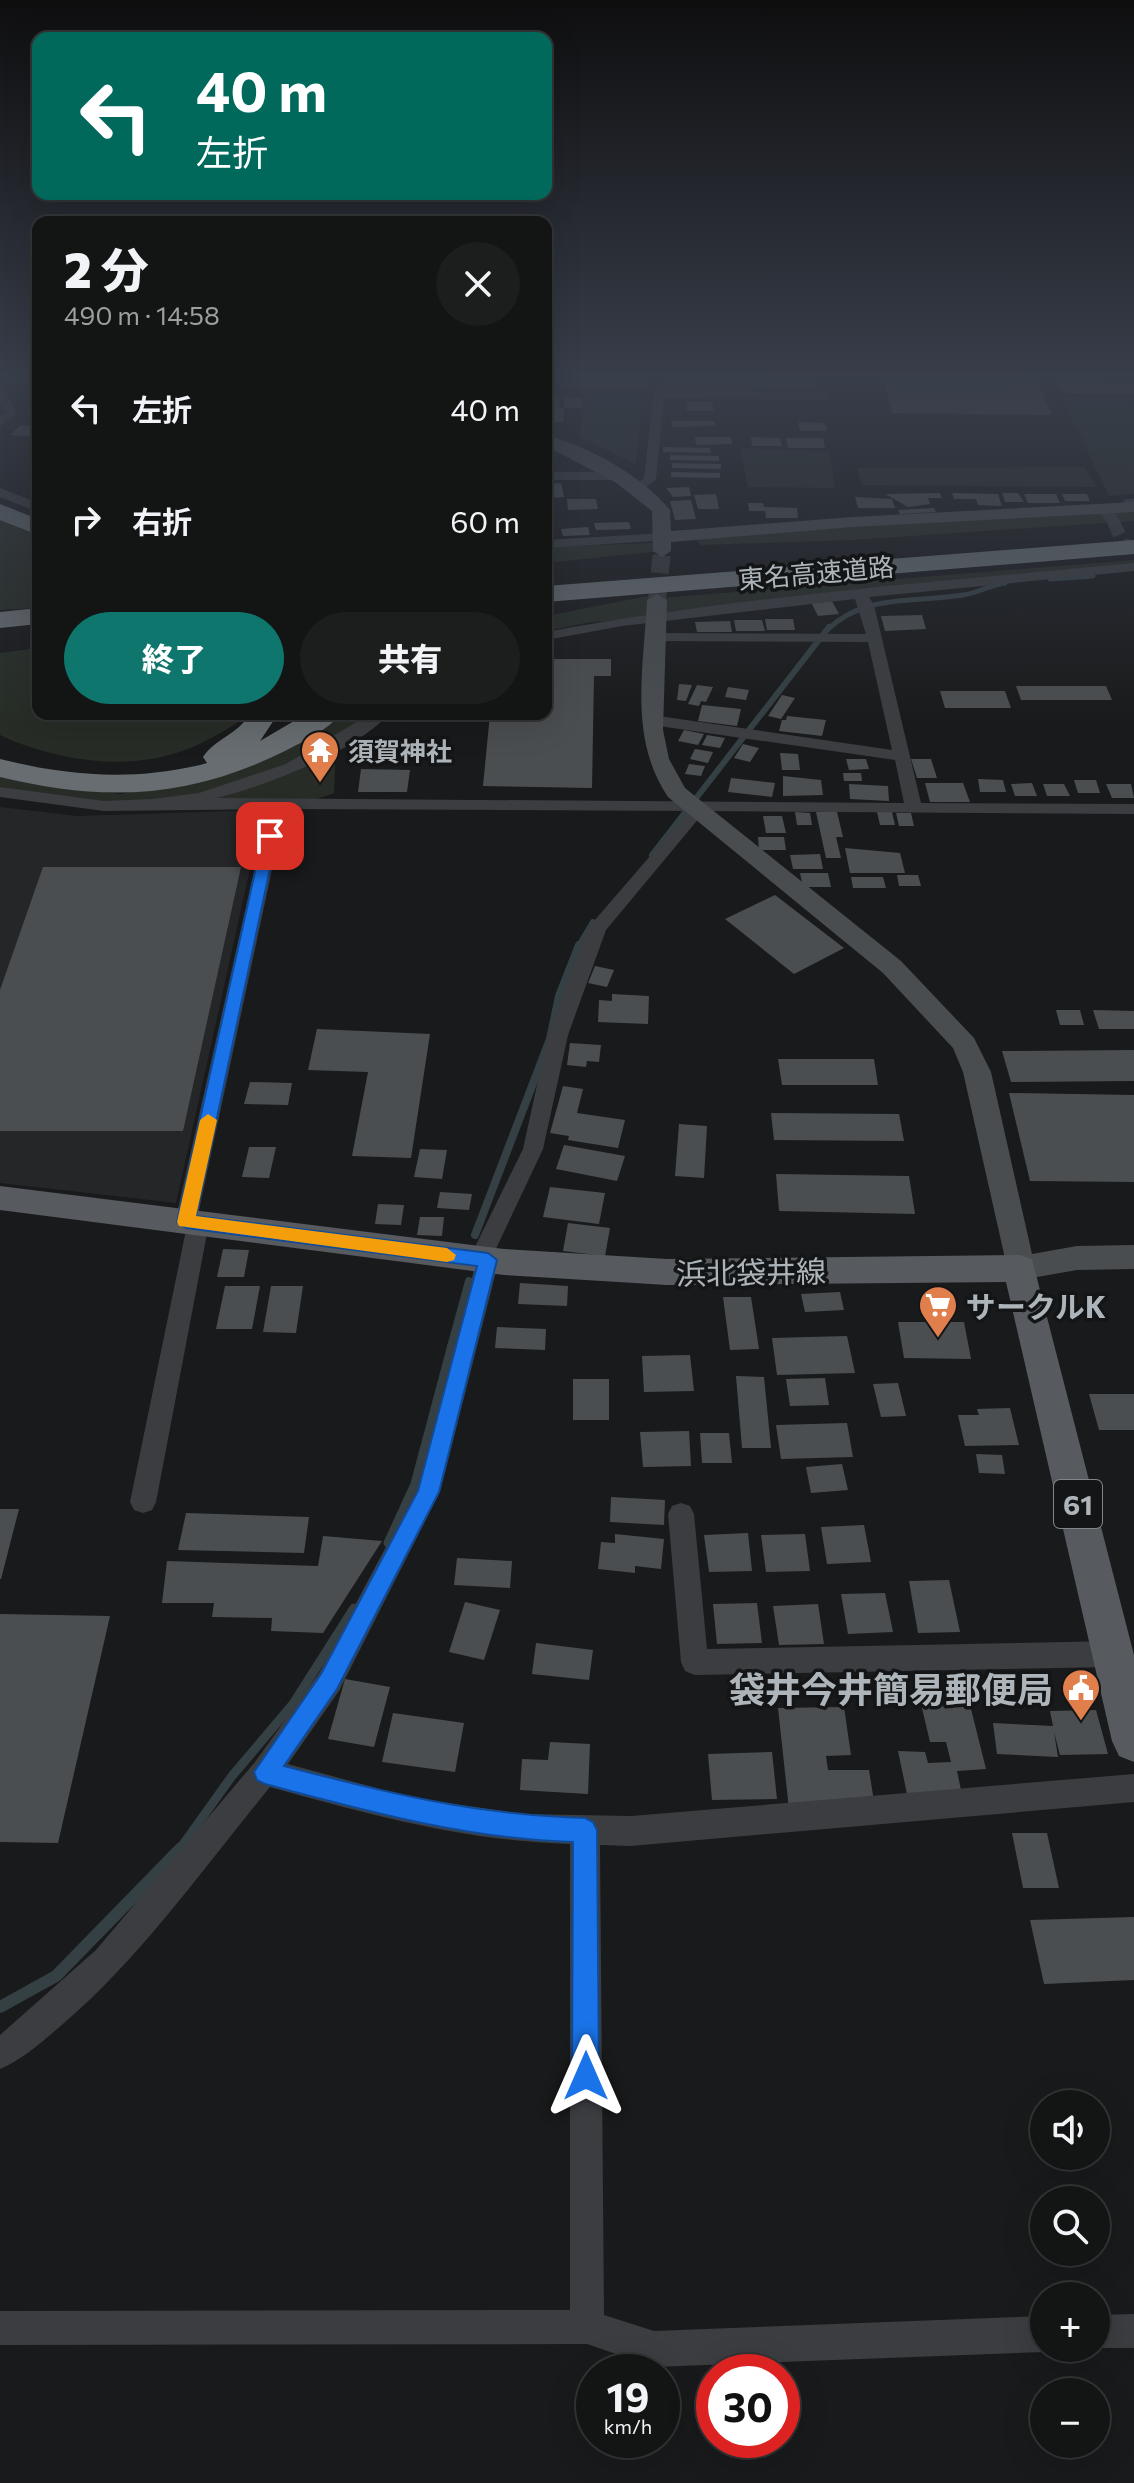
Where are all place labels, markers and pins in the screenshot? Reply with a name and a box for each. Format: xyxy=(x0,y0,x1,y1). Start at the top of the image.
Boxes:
temple icon: 須賀神社 xyxy=(299,729,341,784)
place label: 須賀神社 xyxy=(348,735,452,766)
pin xyxy=(236,802,304,870)
supermarket icon: サークルK xyxy=(917,1284,959,1339)
place label: サークルK xyxy=(966,1287,1106,1324)
place label: 袋井今井簡易郵便局 xyxy=(729,1666,1053,1710)
public building icon: 袋井今井簡易郵便局 xyxy=(1060,1667,1102,1722)

